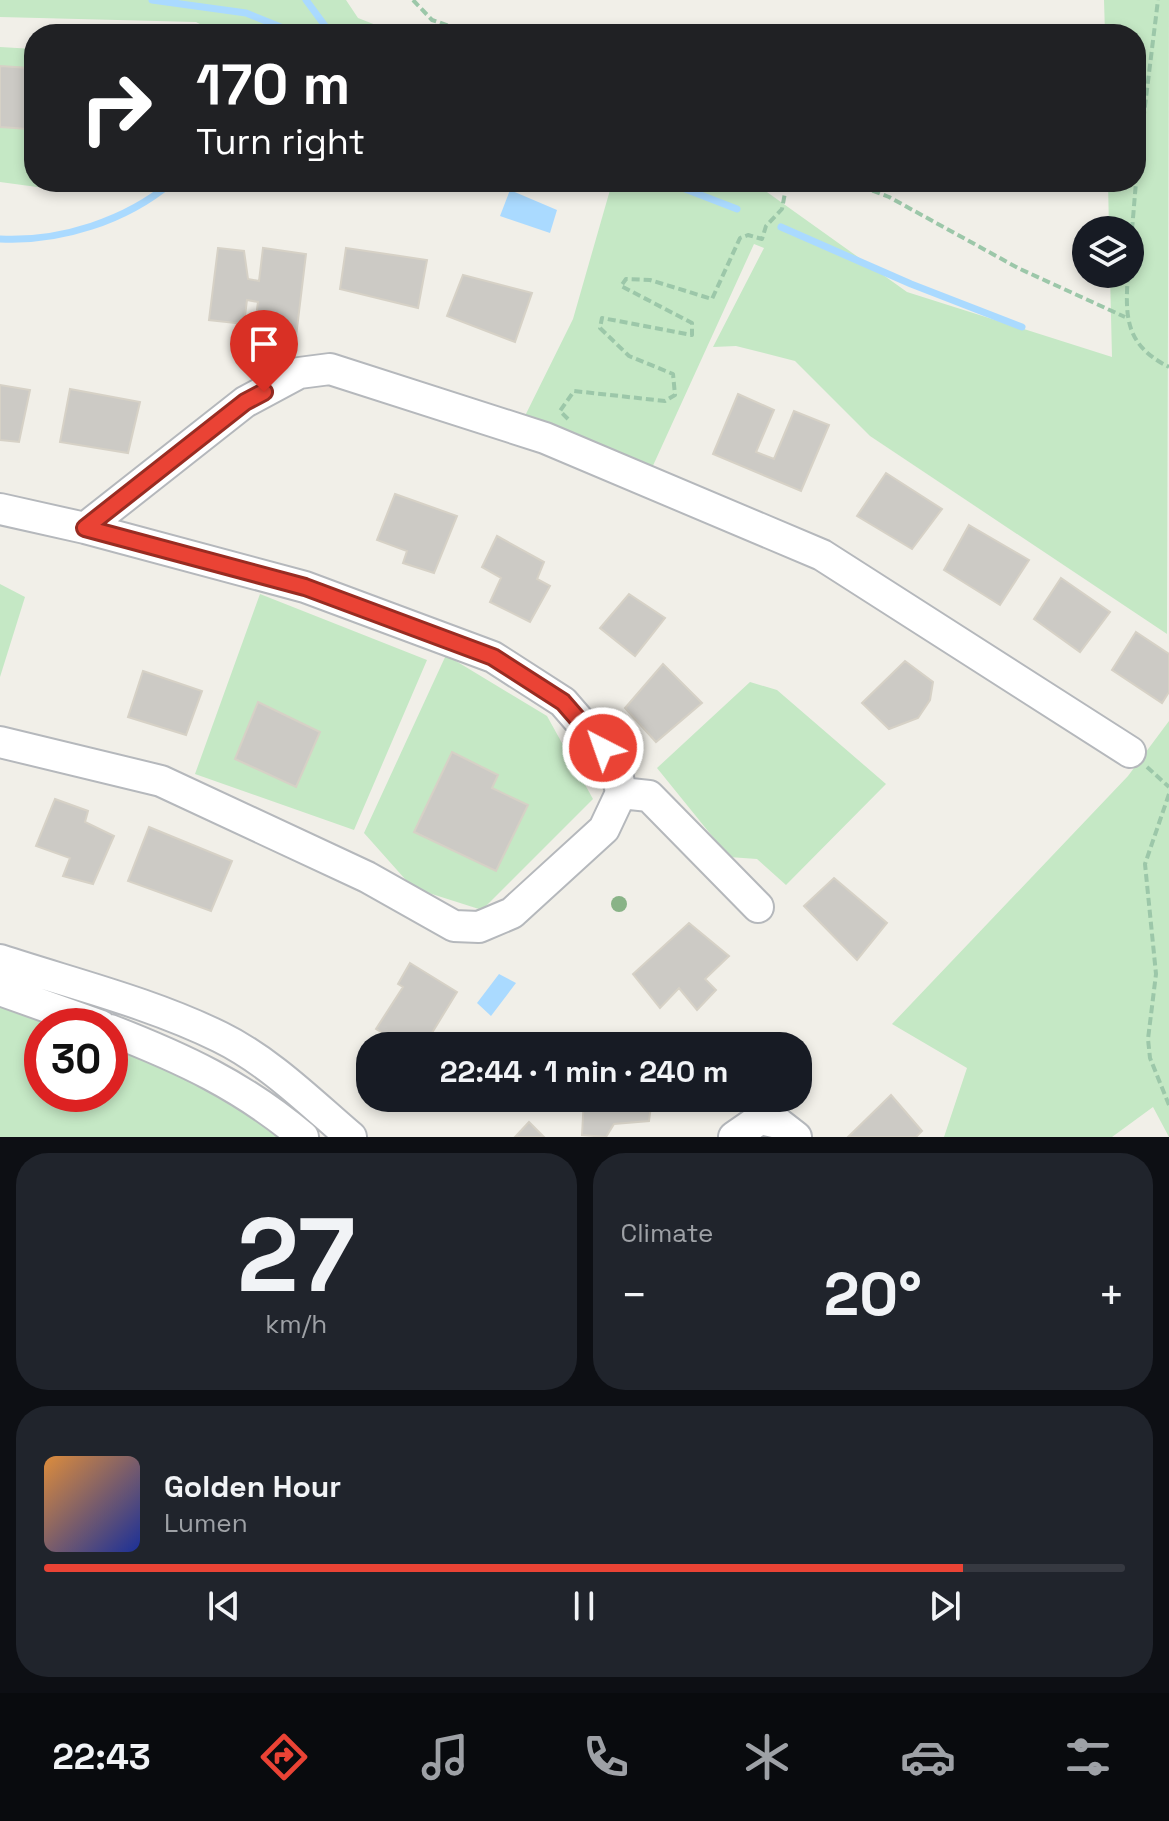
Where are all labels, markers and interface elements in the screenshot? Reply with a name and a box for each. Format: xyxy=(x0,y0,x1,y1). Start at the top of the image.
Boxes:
text: 170 m xyxy=(196,49,350,120)
icon: right xyxy=(64,56,168,160)
text: Turn right xyxy=(196,119,365,165)
map controls xyxy=(1072,216,1144,288)
button: layers xyxy=(1072,216,1144,288)
pin xyxy=(230,310,298,392)
icon: arrive xyxy=(242,322,286,366)
position arrow xyxy=(561,706,645,790)
speed limit sign: 30 xyxy=(24,1008,128,1112)
text: 22:44 · 1 min · 240 m xyxy=(440,1052,728,1091)
text: 27 xyxy=(237,1189,355,1321)
text: Climate xyxy=(621,1216,713,1250)
text: 20° xyxy=(824,1256,922,1333)
text: − xyxy=(621,1267,648,1323)
text: + xyxy=(1098,1267,1125,1323)
text: km/h xyxy=(265,1307,327,1341)
text: Golden Hour xyxy=(164,1467,341,1506)
text: Lumen xyxy=(164,1506,248,1540)
icon: previous xyxy=(202,1584,246,1628)
icon: pause xyxy=(562,1584,606,1628)
icon: next xyxy=(923,1584,967,1628)
icon: directions xyxy=(256,1729,312,1785)
icon: music xyxy=(417,1729,473,1785)
icon: phone xyxy=(578,1729,634,1785)
icon: climate xyxy=(739,1729,795,1785)
icon: car xyxy=(900,1729,956,1785)
icon: filters xyxy=(1060,1729,1116,1785)
text: 22:43 xyxy=(52,1734,151,1780)

